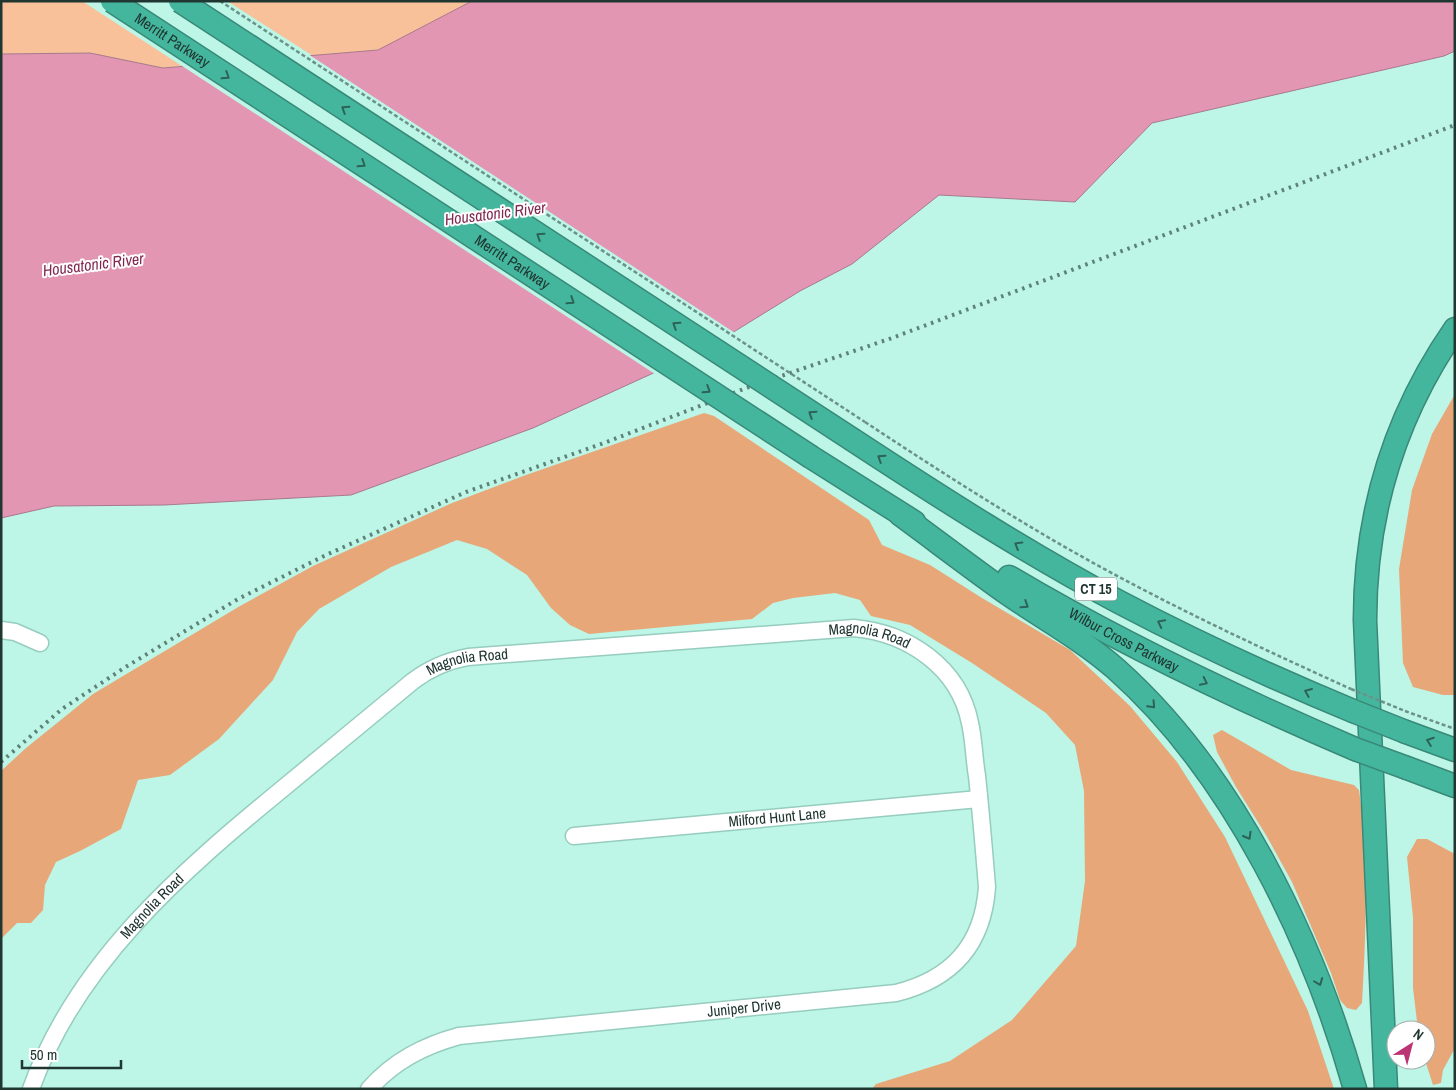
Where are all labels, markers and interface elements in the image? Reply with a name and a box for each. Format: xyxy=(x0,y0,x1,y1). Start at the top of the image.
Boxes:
street label: Merritt Parkway xyxy=(131,8,215,73)
one-way arrow xyxy=(220,69,229,79)
one-way arrow xyxy=(342,106,351,115)
one-way arrow xyxy=(357,158,366,168)
water label: Housatonic River xyxy=(443,196,547,230)
street label: Merritt Parkway xyxy=(471,229,555,295)
one-way arrow xyxy=(536,233,546,242)
water label: Housatonic River xyxy=(41,247,145,281)
one-way arrow xyxy=(566,295,575,304)
one-way arrow xyxy=(673,322,682,331)
one-way arrow xyxy=(702,384,711,393)
one-way arrow xyxy=(809,410,818,420)
one-way arrow xyxy=(877,455,886,465)
one-way arrow xyxy=(1015,541,1024,551)
road number: CT 15 xyxy=(1075,578,1117,600)
one-way arrow xyxy=(1019,599,1029,608)
street label: Wilbur Cross Parkway xyxy=(1065,602,1183,677)
street label: Magnolia Road xyxy=(828,617,914,653)
one-way arrow xyxy=(1157,619,1166,629)
street label: Magnolia Road xyxy=(422,643,509,680)
one-way arrow xyxy=(1199,675,1208,686)
one-way arrow xyxy=(1304,688,1313,699)
one-way arrow xyxy=(1146,700,1155,709)
one-way arrow xyxy=(1426,737,1435,747)
street label: Milford Hunt Lane xyxy=(727,802,827,832)
one-way arrow xyxy=(1241,831,1251,840)
street label: Magnolia Road xyxy=(115,868,188,943)
one-way arrow xyxy=(1312,977,1323,986)
street label: Juniper Drive xyxy=(706,993,782,1022)
north arrow xyxy=(1386,1020,1436,1070)
text: N xyxy=(1410,1025,1427,1044)
scale bar xyxy=(22,1038,121,1070)
text: 50 m xyxy=(30,1044,57,1065)

